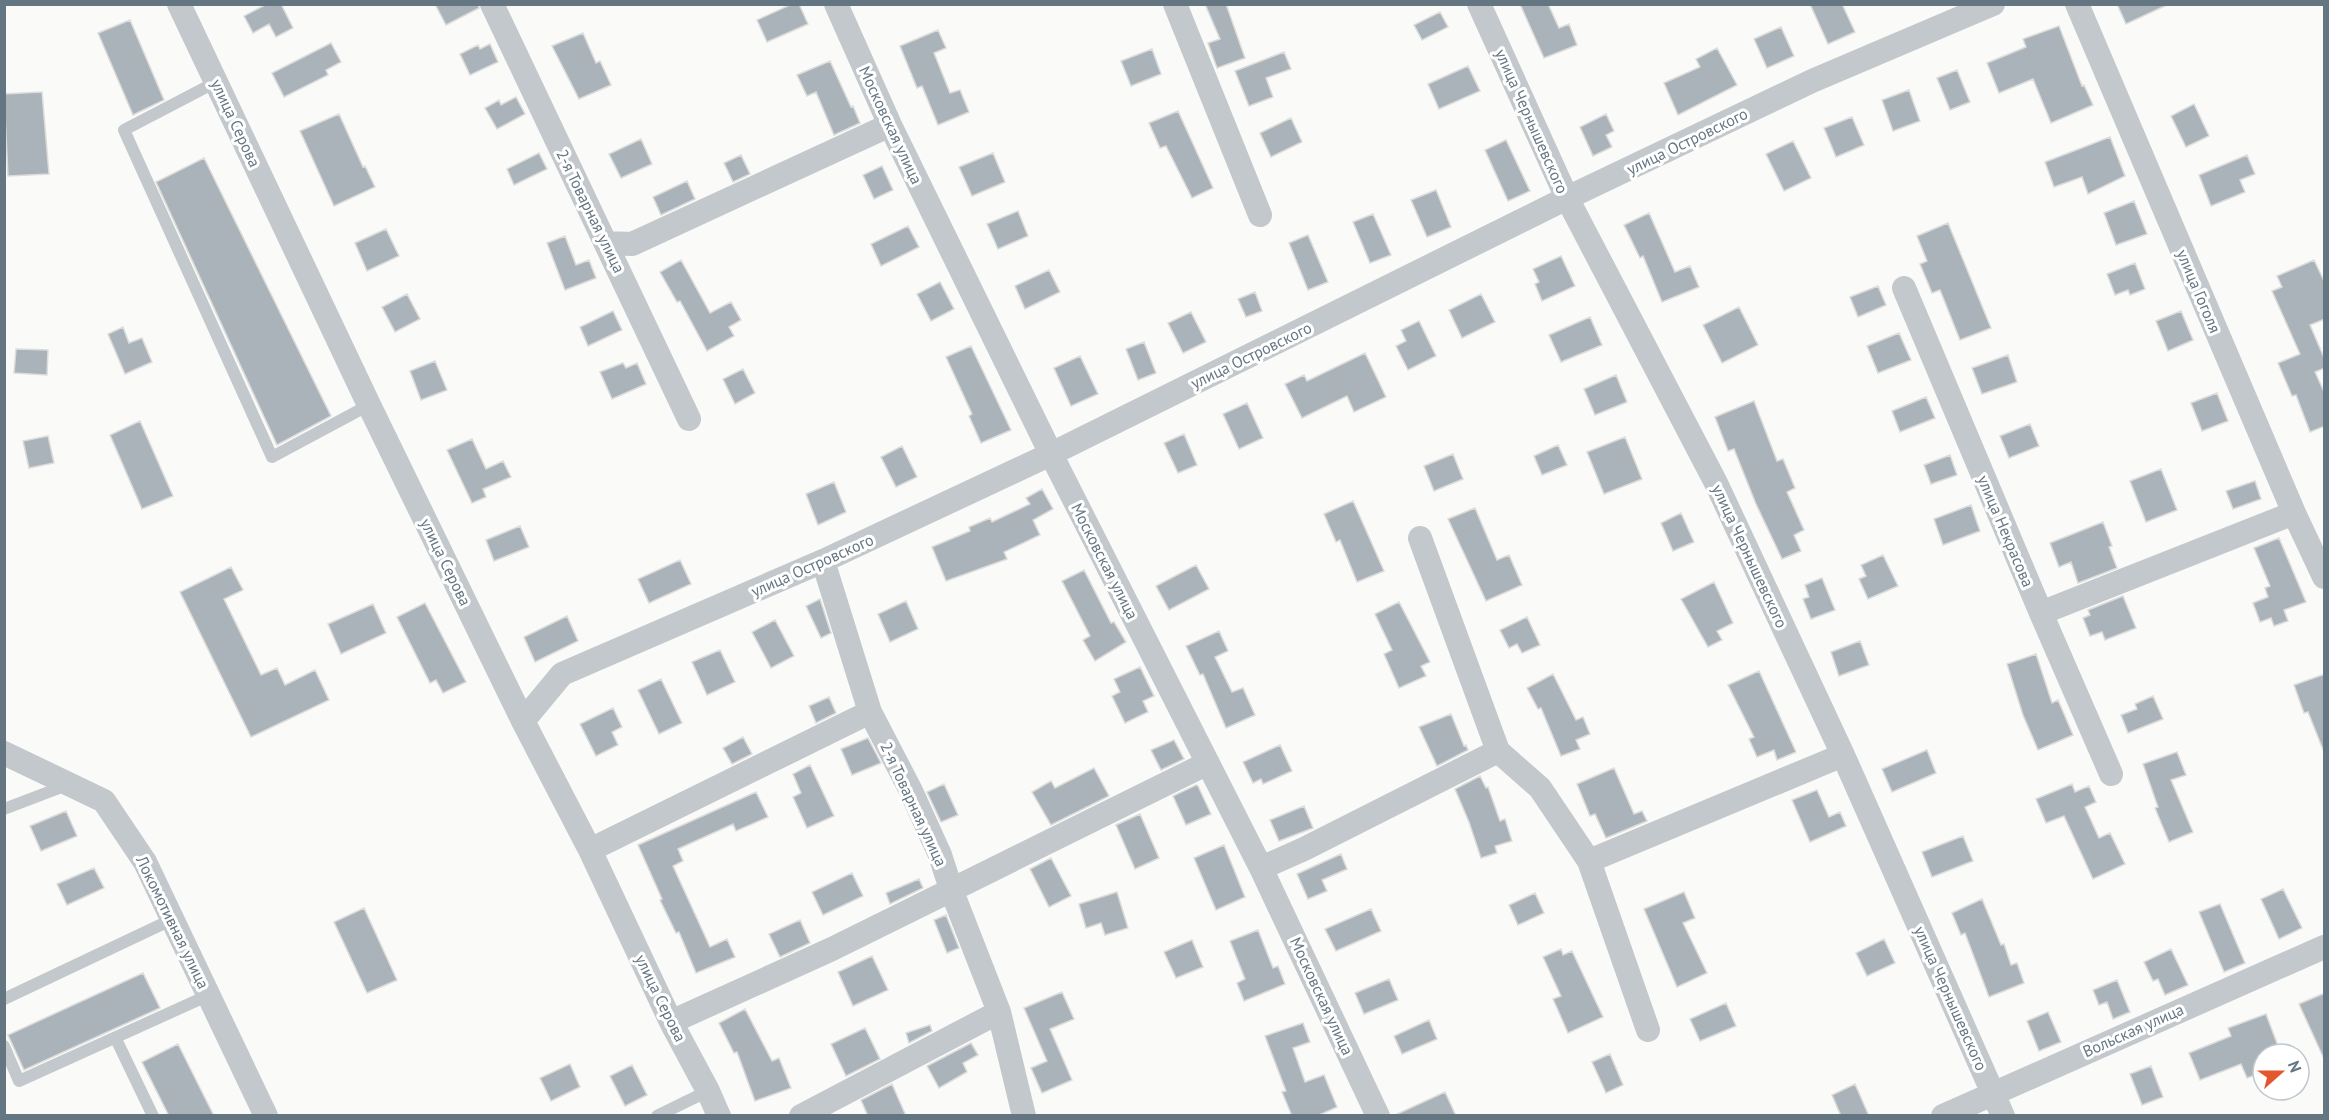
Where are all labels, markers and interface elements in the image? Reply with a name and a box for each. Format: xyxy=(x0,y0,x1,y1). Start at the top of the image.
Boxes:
street label: улица Чернышевского xyxy=(1491,46,1573,196)
street label: Московская улица xyxy=(855,63,927,187)
street label: улица Серова xyxy=(207,76,265,170)
street label: улица Островского xyxy=(1623,103,1751,179)
street label: 2-я Товарная улица xyxy=(552,146,630,276)
street label: улица Гоголя xyxy=(2172,246,2226,336)
street label: улица Островского xyxy=(1187,317,1315,393)
street label: улица Некрасова xyxy=(1973,472,2039,590)
street label: улица Чернышевского xyxy=(1708,481,1792,631)
street label: Московская улица xyxy=(1067,499,1143,623)
street label: улица Серова xyxy=(416,515,476,609)
street label: улица Островского xyxy=(748,529,876,601)
street label: 2-я Товарная улица xyxy=(876,739,952,869)
street label: Локомотивная улица xyxy=(132,851,214,992)
street label: улица Чернышевского xyxy=(1910,923,1992,1073)
street label: Московская улица xyxy=(1286,934,1358,1058)
street label: улица Серова xyxy=(631,951,691,1045)
street label: Вольская улица xyxy=(2079,999,2187,1061)
north arrow xyxy=(2251,1042,2311,1102)
text: N xyxy=(2284,1058,2306,1075)

